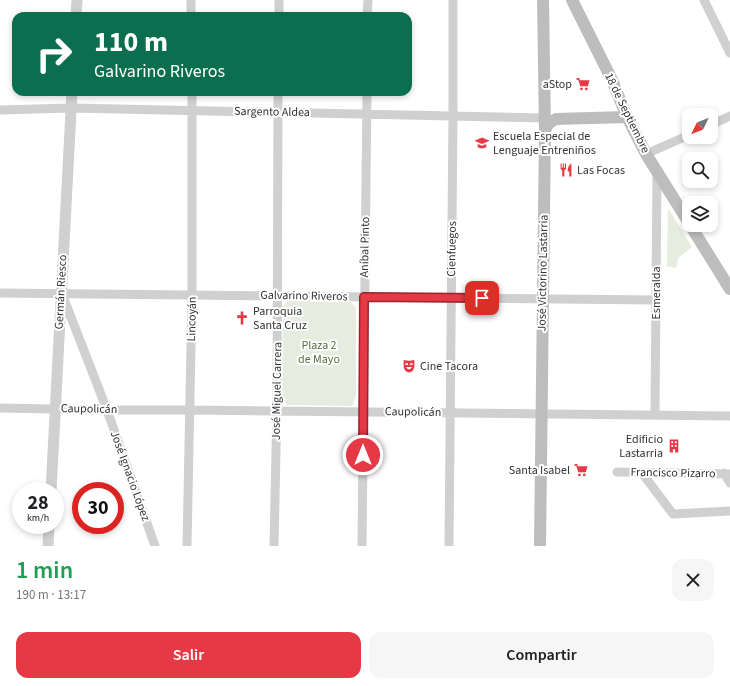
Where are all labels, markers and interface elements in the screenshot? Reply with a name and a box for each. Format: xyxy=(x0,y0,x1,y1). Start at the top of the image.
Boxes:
text: 110 m xyxy=(94,22,168,62)
icon: right xyxy=(28,28,80,80)
text: Galvarino Riveros xyxy=(94,59,225,84)
street label: 18 de Septiembre xyxy=(600,70,654,156)
place label: aStop xyxy=(543,76,572,93)
supermarket icon: aStop xyxy=(575,76,591,92)
street label: Sargento Aldea xyxy=(234,103,310,121)
north arrow xyxy=(682,108,718,144)
map controls xyxy=(682,108,718,232)
place label: Escuela Especial de Lenguaje Entreniños xyxy=(493,128,596,159)
school or university icon: Escuela Especial de Lenguaje Entreniños xyxy=(474,135,490,151)
button: search xyxy=(682,152,718,188)
restaurant icon: Las Focas xyxy=(558,162,574,178)
place label: Las Focas xyxy=(577,162,625,179)
button: layers xyxy=(682,196,718,232)
street label: José Victorino Lastarria xyxy=(533,214,553,332)
street label: Aníbal Pinto xyxy=(356,216,374,278)
street label: Cienfuegos xyxy=(443,221,461,277)
street label: Germán Riesco xyxy=(51,254,71,330)
street label: Esmeralda xyxy=(648,267,665,319)
pin xyxy=(465,281,499,315)
street label: Galvarino Riveros xyxy=(260,287,348,305)
icon: arrive xyxy=(471,287,493,309)
street label: Lincoyán xyxy=(183,296,201,342)
place label: Parroquia Santa Cruz xyxy=(253,303,307,334)
church icon: Parroquia Santa Cruz xyxy=(234,310,250,326)
park label: Plaza 2 de Mayo xyxy=(298,337,340,368)
street label: José Miguel Carrera xyxy=(268,342,286,440)
theatre icon: Cine Tacora xyxy=(401,358,417,374)
place label: Cine Tacora xyxy=(420,358,478,375)
street label: Caupolicán xyxy=(61,400,117,418)
street label: Caupolicán xyxy=(385,403,441,421)
street label: José Ignacio López xyxy=(106,429,154,523)
place label: Edificio Lastarria xyxy=(619,431,663,462)
position arrow xyxy=(342,434,384,476)
building icon: Edificio Lastarria xyxy=(666,438,682,454)
place label: Santa Isabel xyxy=(509,462,570,479)
supermarket icon: Santa Isabel xyxy=(573,462,589,478)
street label: Francisco Pizarro xyxy=(630,464,716,482)
speed limit sign: 30 xyxy=(72,482,124,534)
text: 28 xyxy=(27,489,49,517)
text: km/h xyxy=(27,511,49,525)
text: 1 min xyxy=(16,553,73,588)
button: close xyxy=(672,559,714,601)
text: 190 m · 13:17 xyxy=(16,586,86,604)
button: Salir xyxy=(16,632,361,678)
button: Compartir xyxy=(369,632,714,678)

